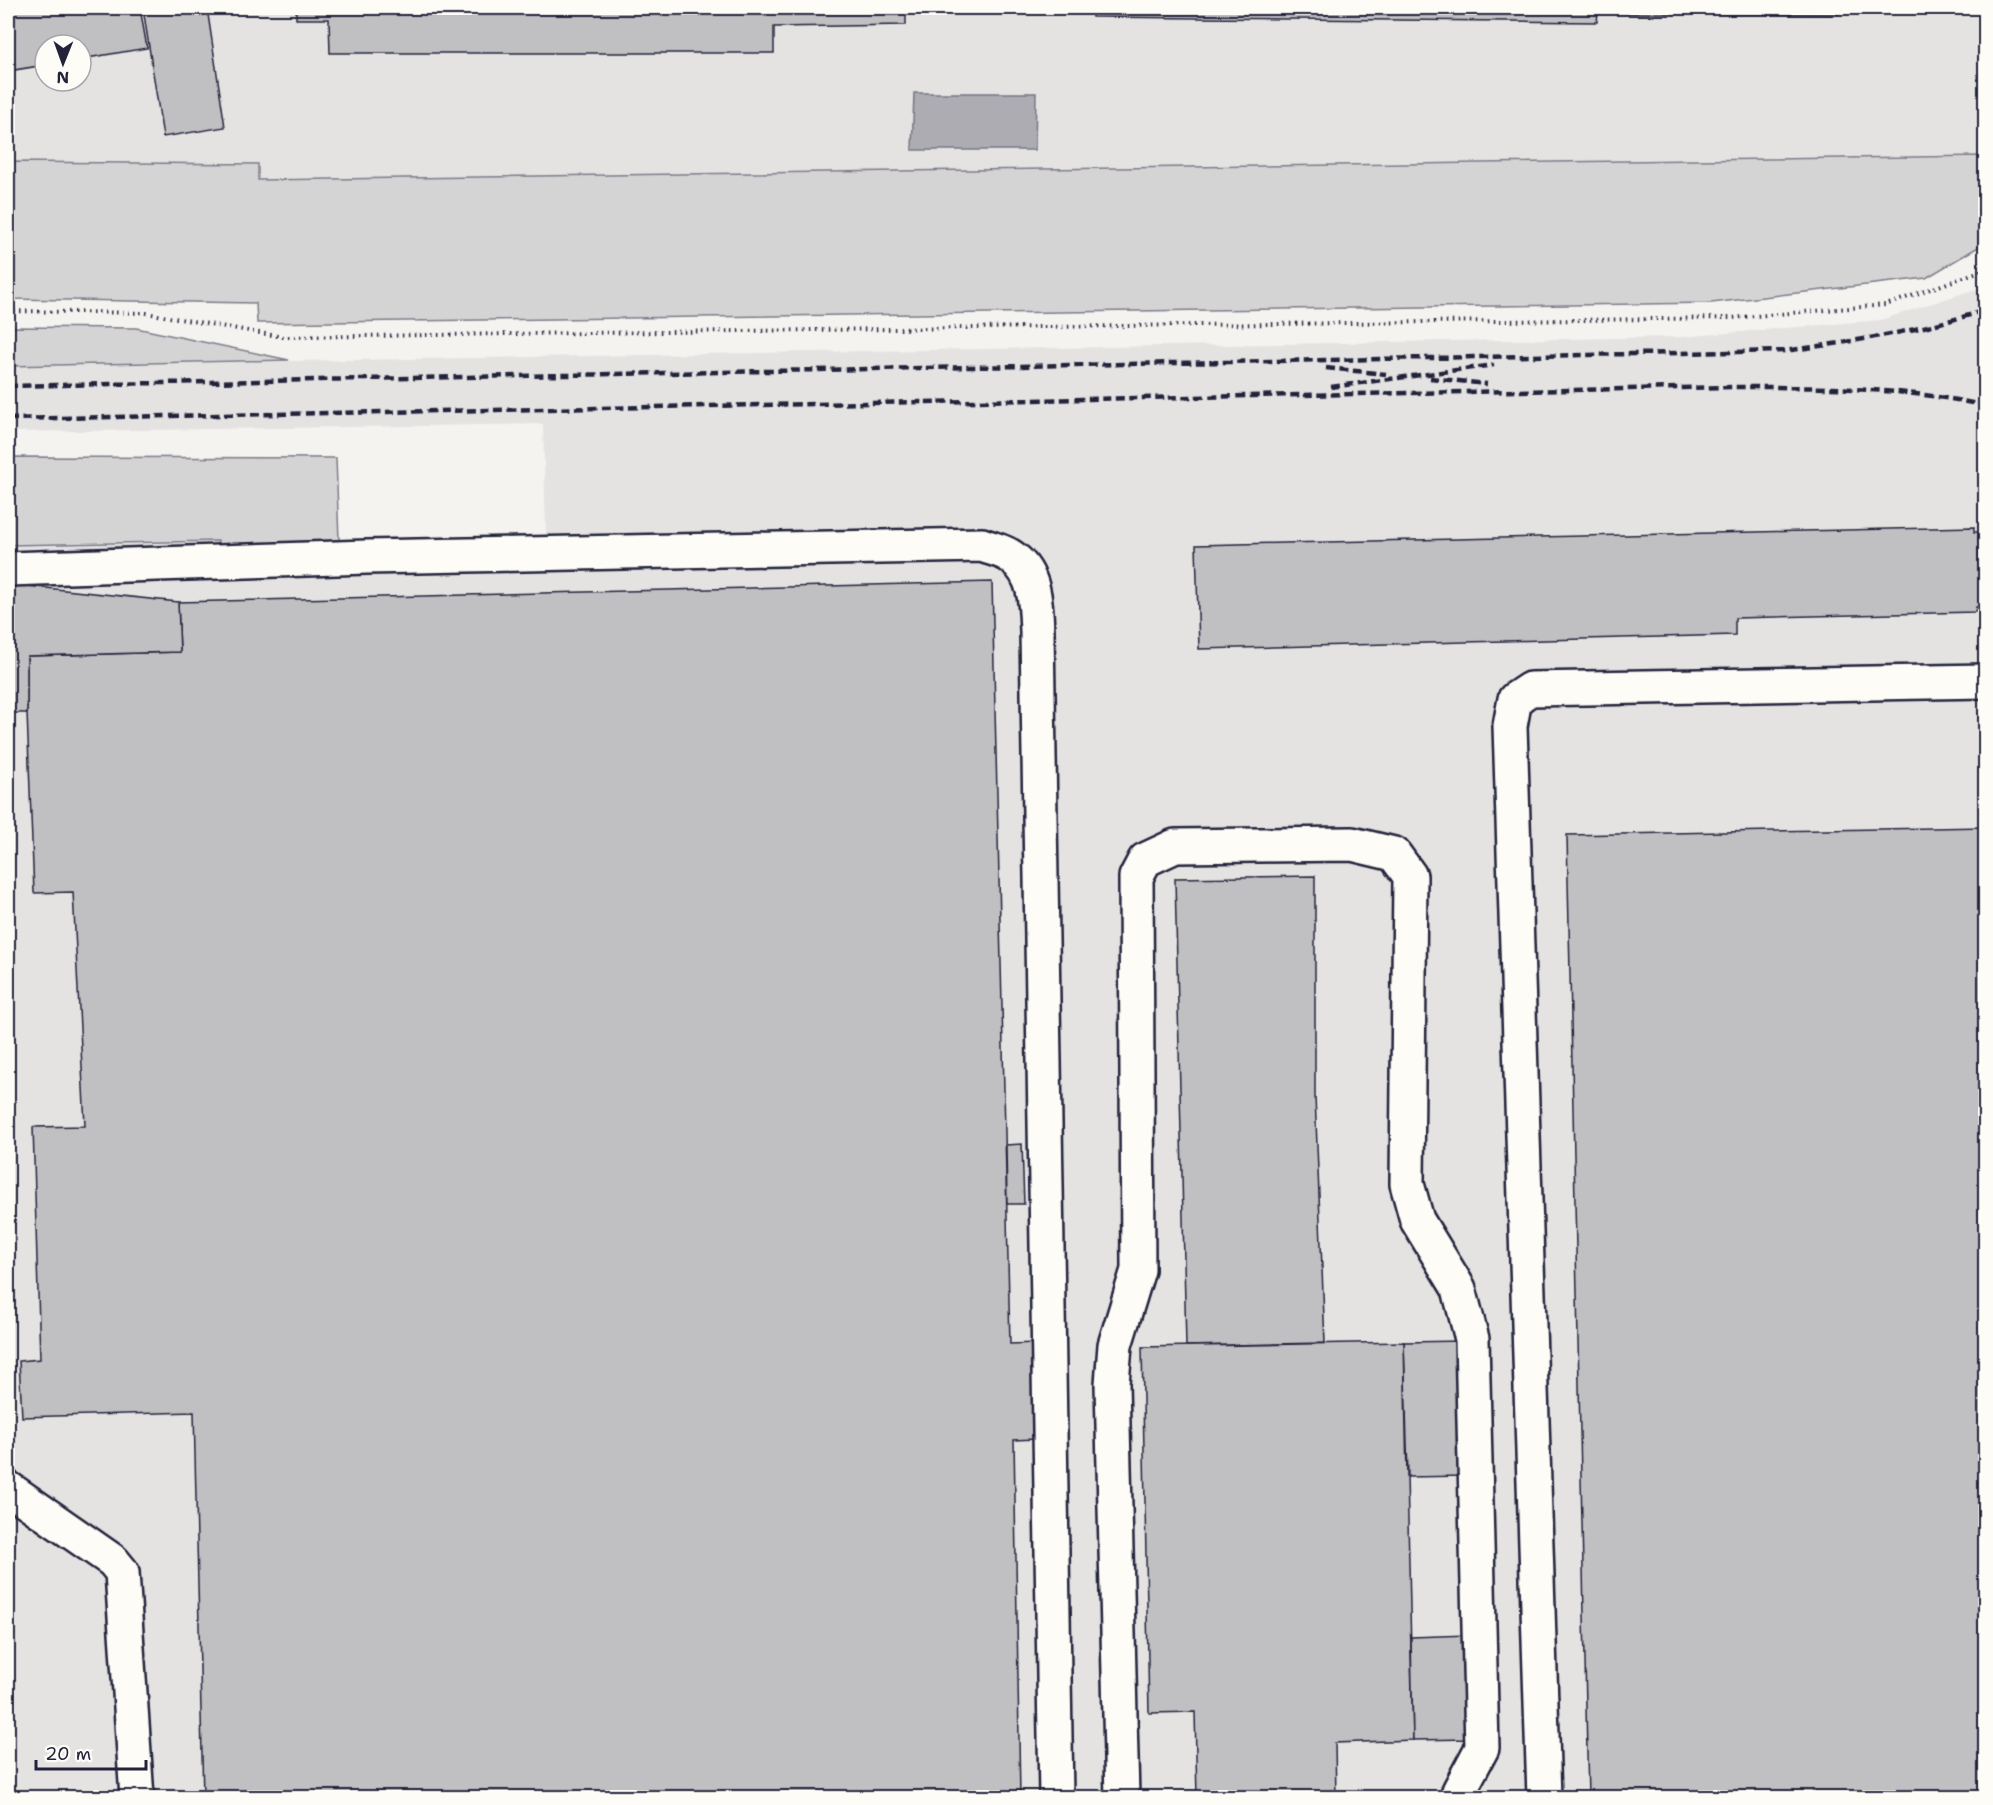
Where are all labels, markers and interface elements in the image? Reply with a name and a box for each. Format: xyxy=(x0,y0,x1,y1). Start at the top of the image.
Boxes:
north arrow xyxy=(33,33,93,93)
text: N xyxy=(56,67,69,88)
scale bar xyxy=(36,1733,146,1771)
text: 20 m xyxy=(45,1742,91,1766)

